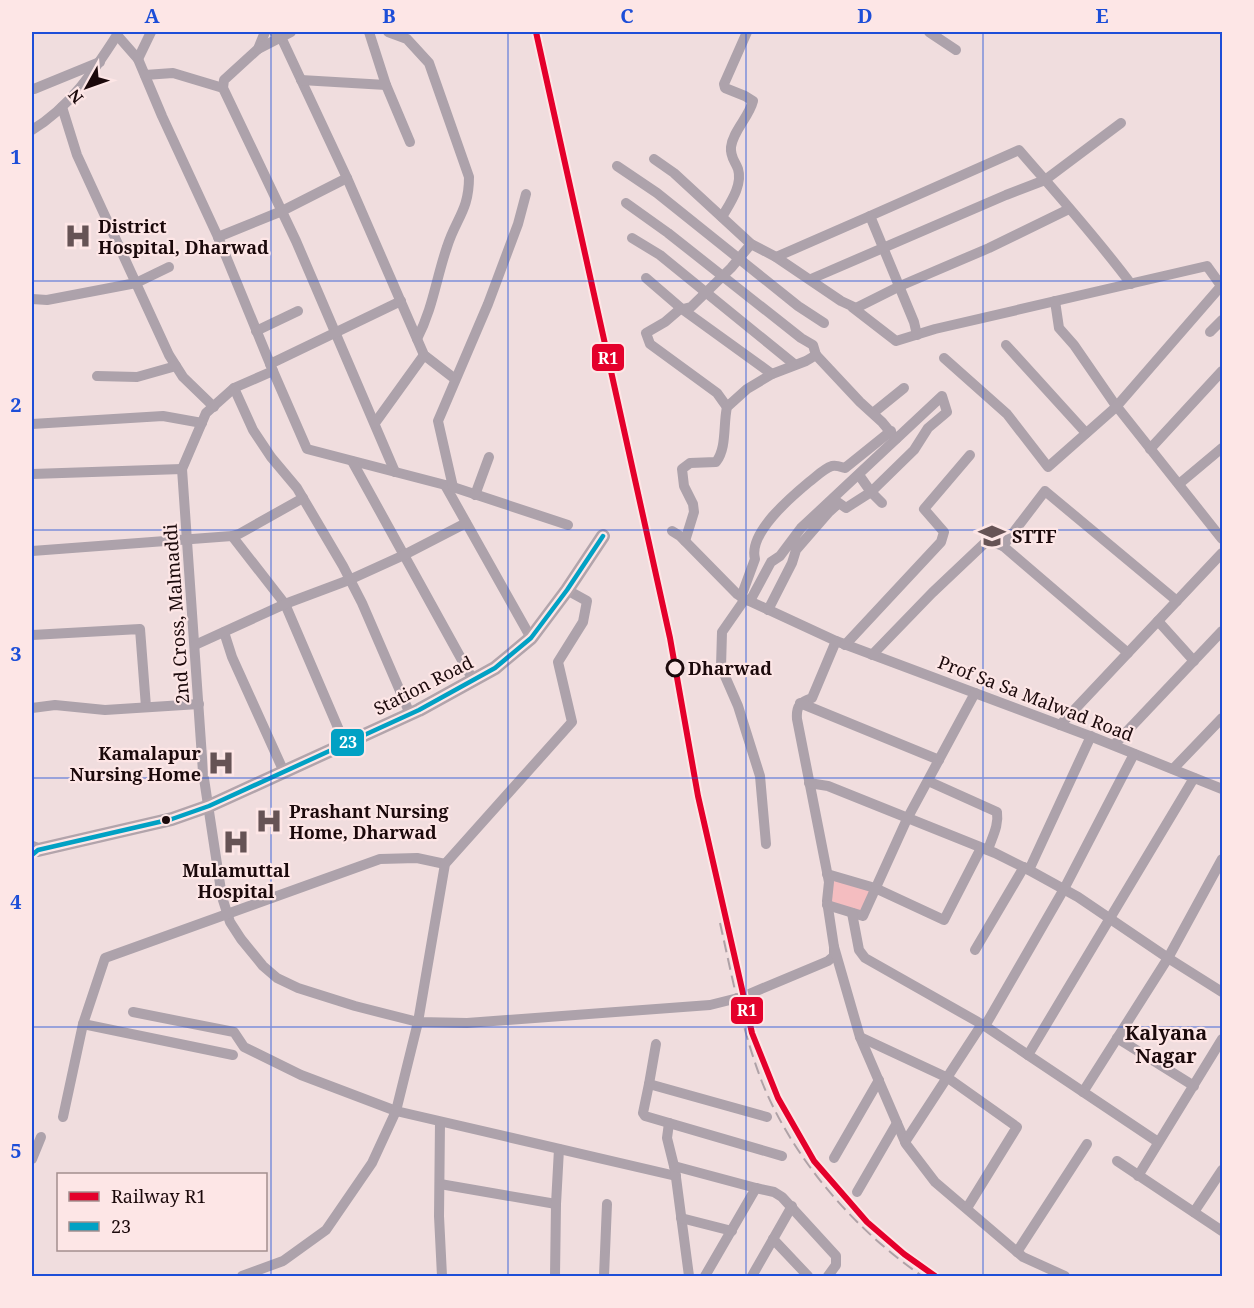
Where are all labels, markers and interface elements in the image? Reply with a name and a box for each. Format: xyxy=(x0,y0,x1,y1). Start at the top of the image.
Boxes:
text: A xyxy=(144,2,160,29)
text: B xyxy=(382,2,396,29)
text: C xyxy=(620,2,634,29)
text: D xyxy=(857,2,873,29)
text: E xyxy=(1095,2,1109,29)
north arrow xyxy=(57,57,117,117)
text: N xyxy=(63,84,88,109)
text: 1 xyxy=(10,143,22,170)
place label: District Hospital, Dharwad xyxy=(98,214,269,259)
hospital icon: District Hospital, Dharwad xyxy=(63,221,93,251)
line badge: R1 xyxy=(591,343,625,372)
text: R1 xyxy=(598,347,618,369)
text: 2 xyxy=(10,391,22,418)
school or university icon: STTF xyxy=(977,521,1007,551)
street label: 2nd Cross, Malmaddi xyxy=(158,523,194,705)
place label: STTF xyxy=(1012,524,1057,548)
text: 3 xyxy=(10,640,22,667)
street label: Station Road xyxy=(369,650,477,720)
street label: Prof Sa Sa Malwad Road xyxy=(935,650,1137,746)
place label: Dharwad xyxy=(688,656,772,680)
marker: Dharwad xyxy=(666,659,684,677)
line badge: 23 xyxy=(330,728,365,757)
text: 23 xyxy=(339,731,357,753)
place label: Kamalapur Nursing Home xyxy=(70,741,202,786)
hospital icon: Kamalapur Nursing Home xyxy=(206,748,236,778)
place label: Prashant Nursing Home, Dharwad xyxy=(289,799,449,844)
hospital icon: Prashant Nursing Home, Dharwad xyxy=(254,806,284,836)
unlabelled marker xyxy=(160,814,172,826)
hospital icon: Mulamuttal Hospital xyxy=(221,827,251,857)
place label: Mulamuttal Hospital xyxy=(182,858,291,903)
text: 4 xyxy=(10,888,22,915)
line badge: R1 xyxy=(730,996,764,1025)
text: R1 xyxy=(737,999,757,1021)
district label: Kalyana Nagar xyxy=(1125,1019,1207,1069)
text: 5 xyxy=(10,1137,22,1164)
legend xyxy=(57,1173,267,1251)
text: Railway R1 xyxy=(111,1184,206,1208)
text: 23 xyxy=(111,1214,131,1238)

